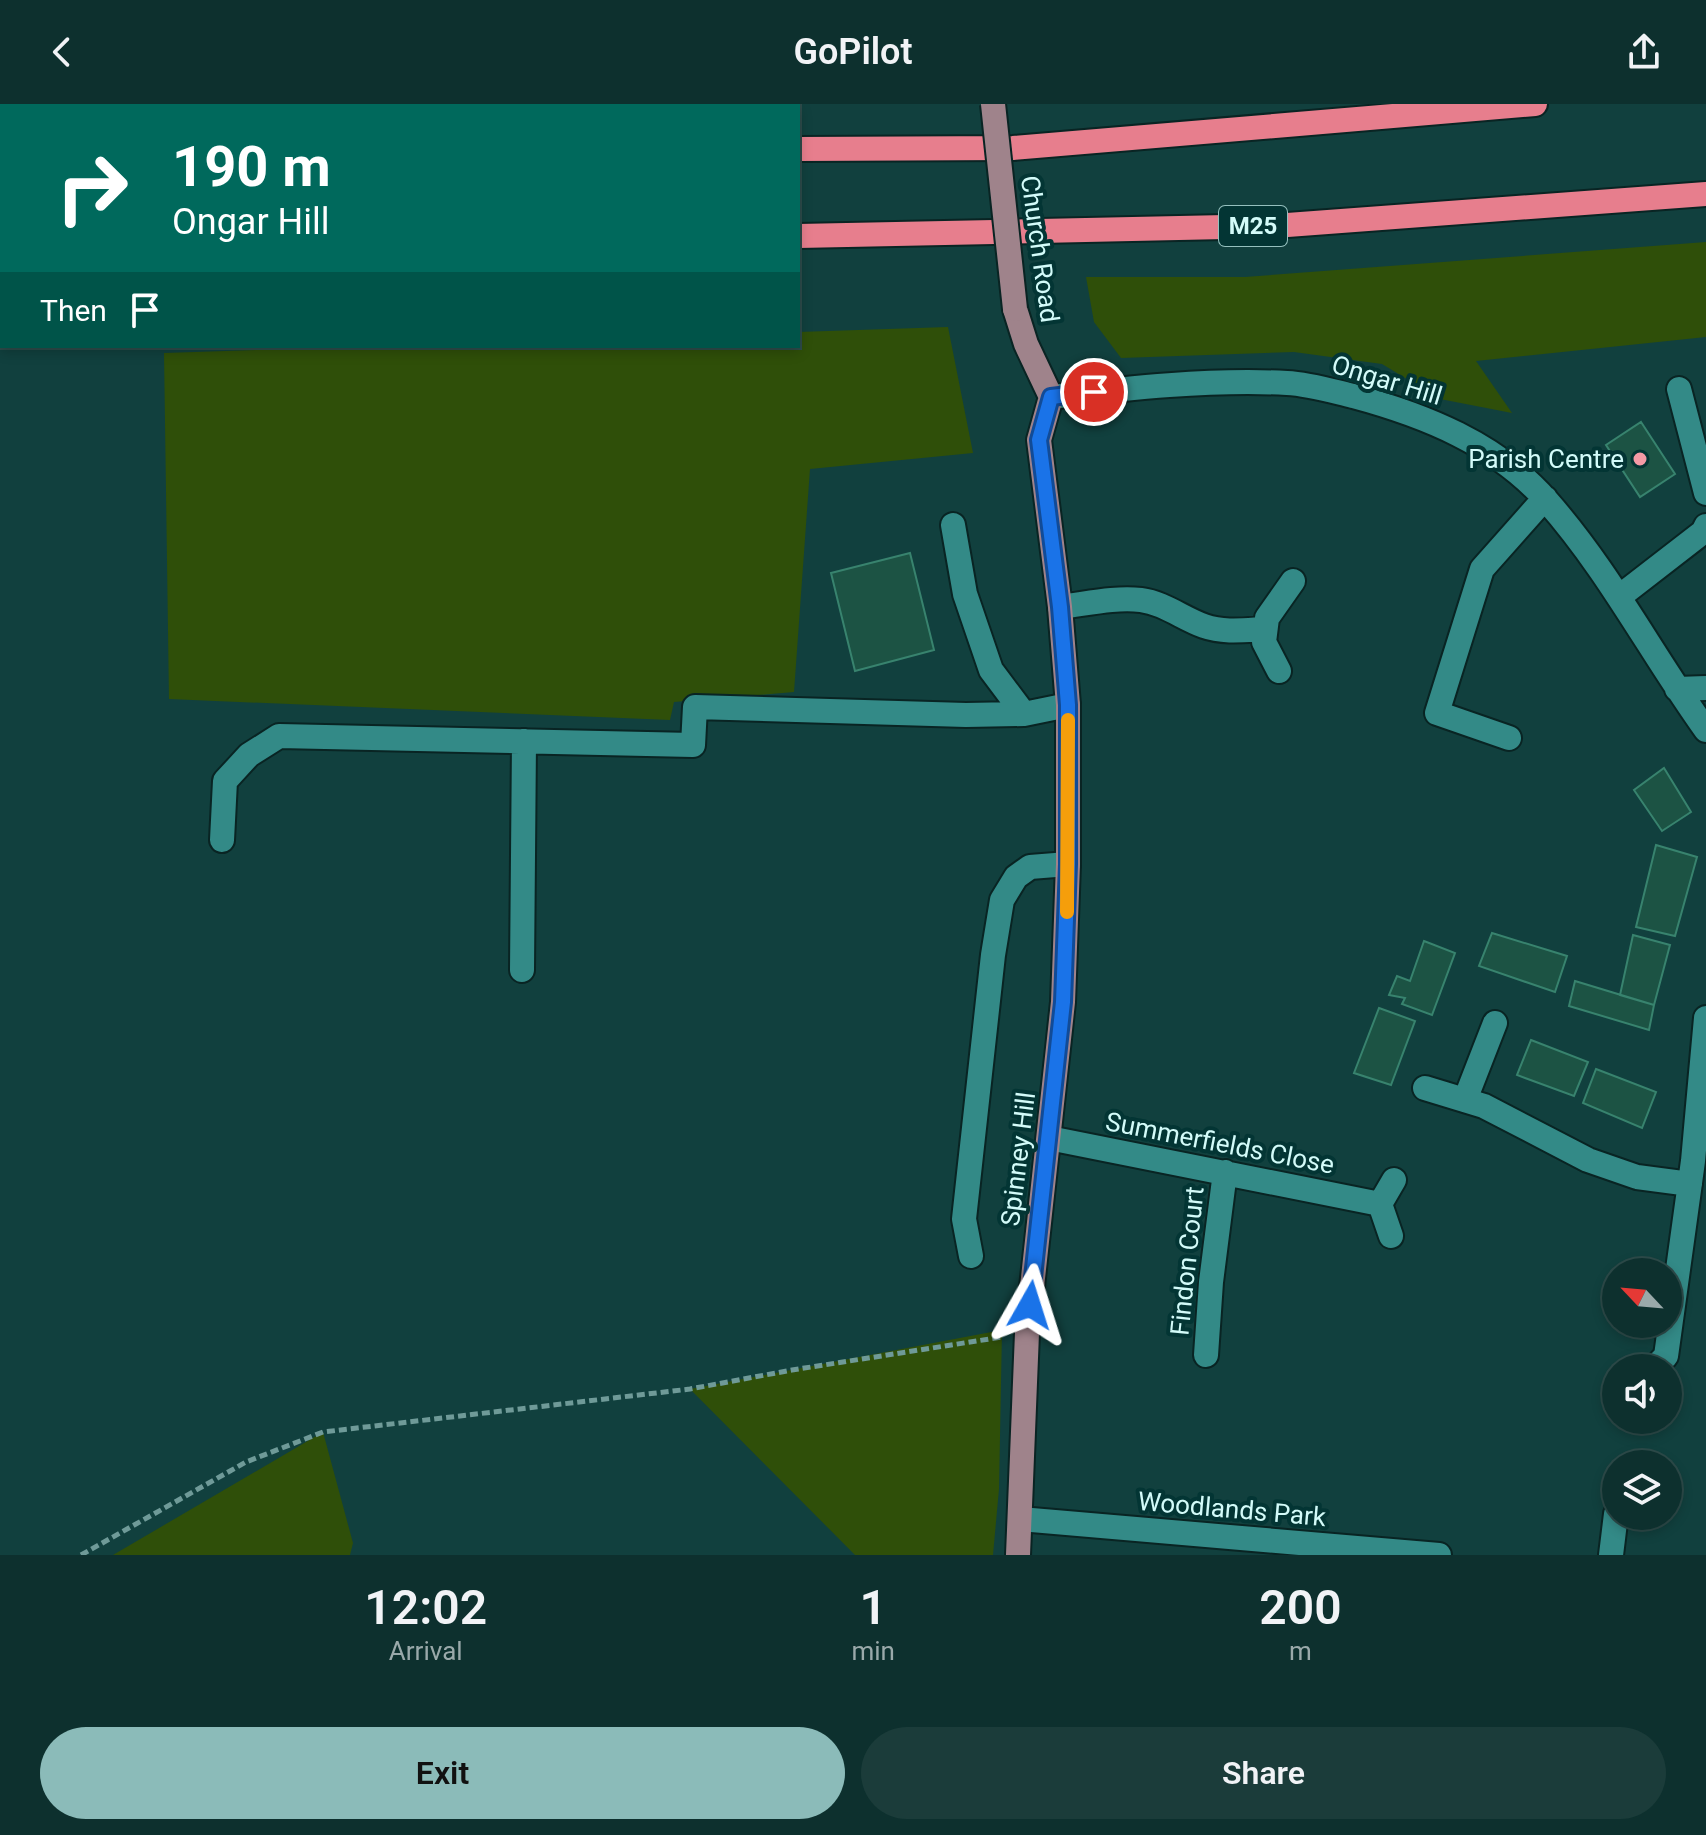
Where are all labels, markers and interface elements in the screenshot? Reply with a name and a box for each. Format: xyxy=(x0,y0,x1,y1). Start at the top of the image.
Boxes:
icon: back xyxy=(40,30,84,74)
icon: share xyxy=(1622,30,1666,74)
text: GoPilot xyxy=(793,31,913,73)
text: 190 m xyxy=(172,134,331,200)
icon: right xyxy=(40,136,144,240)
street label: Church Road xyxy=(1015,174,1065,324)
text: Ongar Hill xyxy=(172,201,330,243)
road number: M25 xyxy=(1219,206,1287,246)
icon: arrive xyxy=(123,288,167,332)
text: Then xyxy=(40,293,107,328)
street label: Ongar Hill xyxy=(1328,349,1446,411)
pin xyxy=(1060,358,1128,426)
icon: arrive xyxy=(1072,370,1116,414)
place label: Parish Centre xyxy=(1468,444,1624,474)
marker: Parish Centre xyxy=(1631,450,1649,468)
street label: Spinney Hill xyxy=(995,1090,1041,1228)
street label: Summerfields Close xyxy=(1103,1106,1337,1180)
street label: Findon Court xyxy=(1164,1185,1210,1337)
north arrow xyxy=(1602,1258,1682,1338)
map controls xyxy=(1602,1258,1682,1530)
position arrow xyxy=(988,1263,1072,1347)
button: sound xyxy=(1602,1354,1682,1434)
button: layers xyxy=(1602,1450,1682,1530)
street label: Woodlands Park xyxy=(1137,1486,1328,1532)
text: 12:02 xyxy=(364,1579,487,1636)
text: 1 xyxy=(860,1579,887,1636)
text: 200 xyxy=(1259,1579,1342,1636)
text: Arrival xyxy=(389,1636,463,1666)
text: min xyxy=(851,1636,895,1666)
text: m xyxy=(1289,1636,1312,1666)
button: Exit xyxy=(40,1727,845,1819)
button: Share xyxy=(861,1727,1666,1819)

